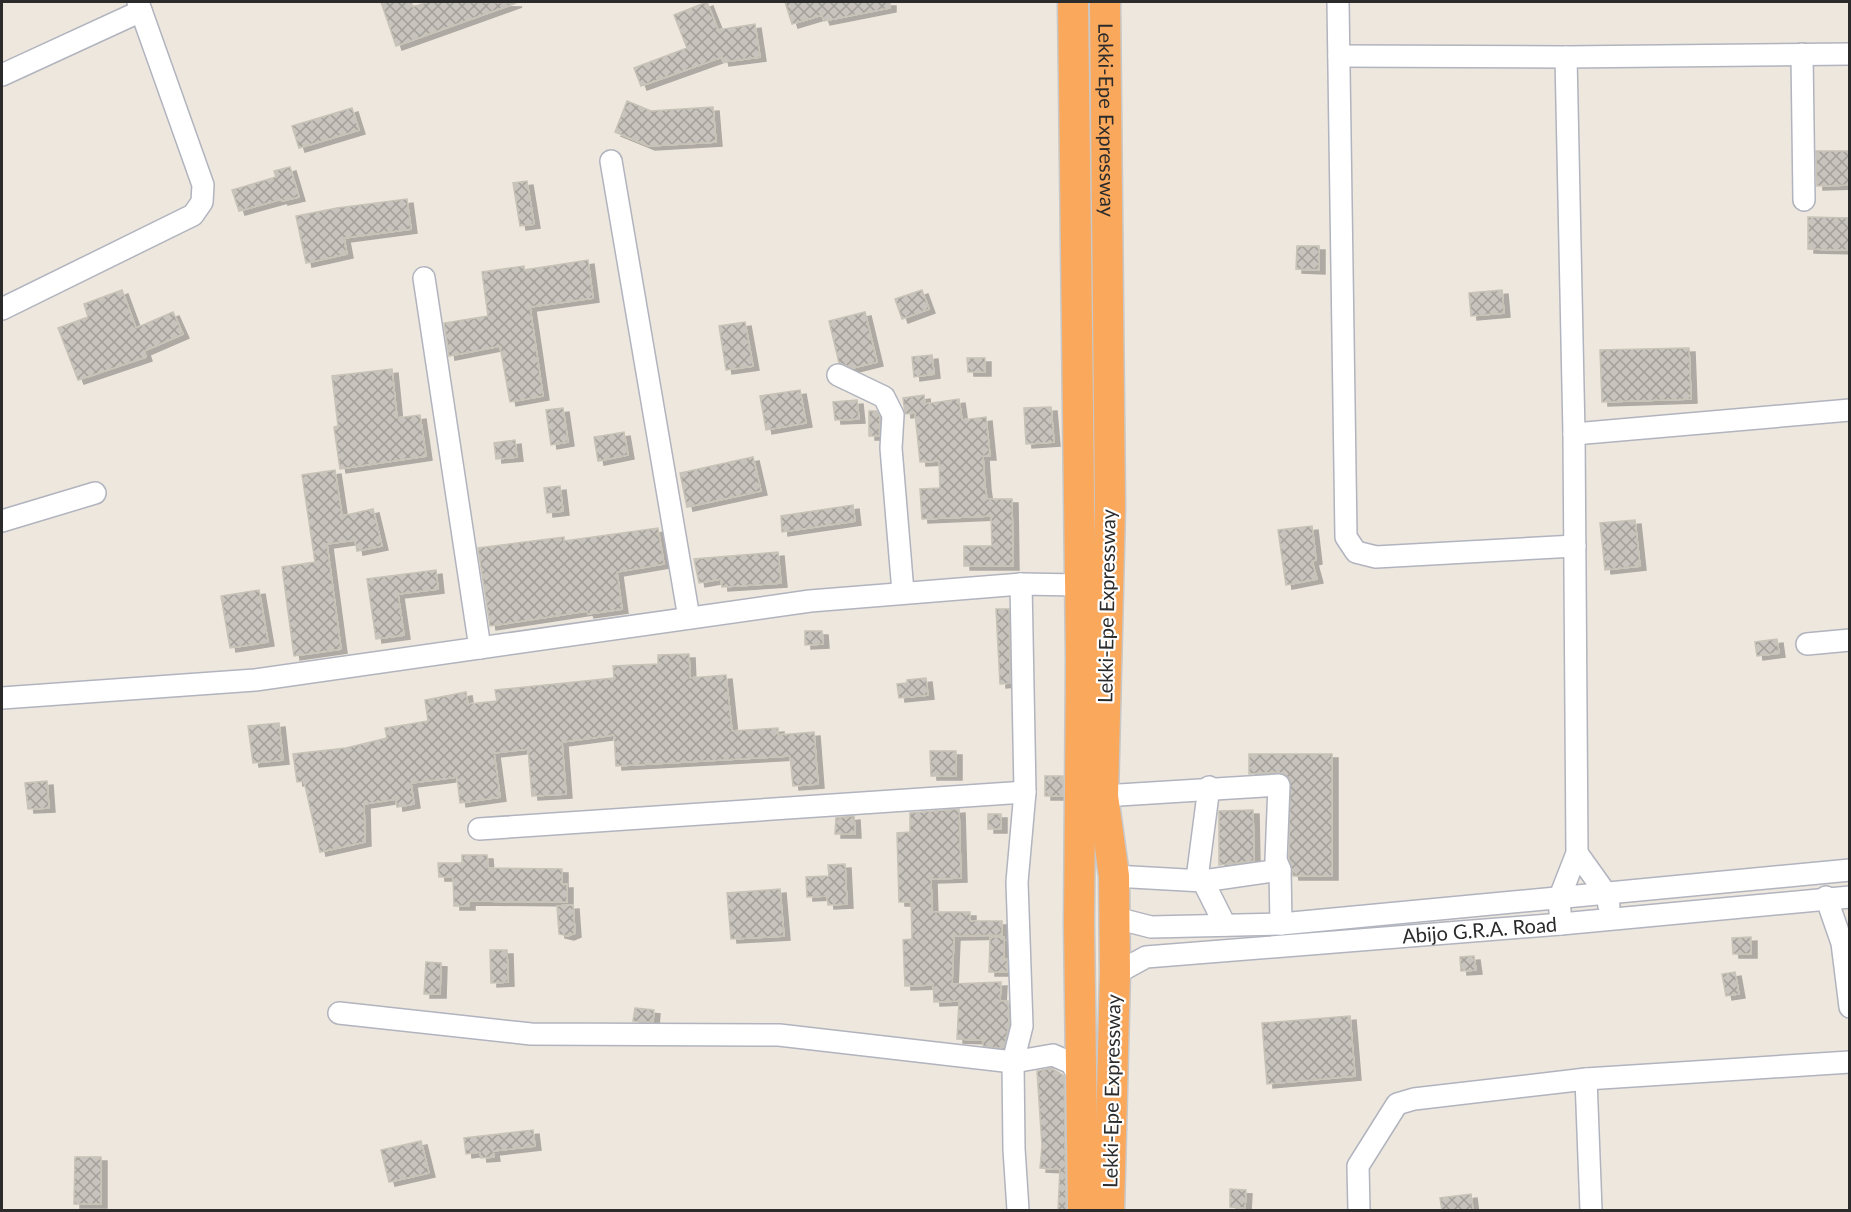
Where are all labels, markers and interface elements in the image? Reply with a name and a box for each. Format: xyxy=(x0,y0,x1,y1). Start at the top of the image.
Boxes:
street label: Lekki-Epe Expressway xyxy=(1094,23,1120,218)
street label: Lekki-Epe Expressway xyxy=(1092,508,1120,703)
street label: Abijo G.R.A. Road xyxy=(1401,911,1558,948)
street label: Lekki-Epe Expressway xyxy=(1097,993,1125,1188)

